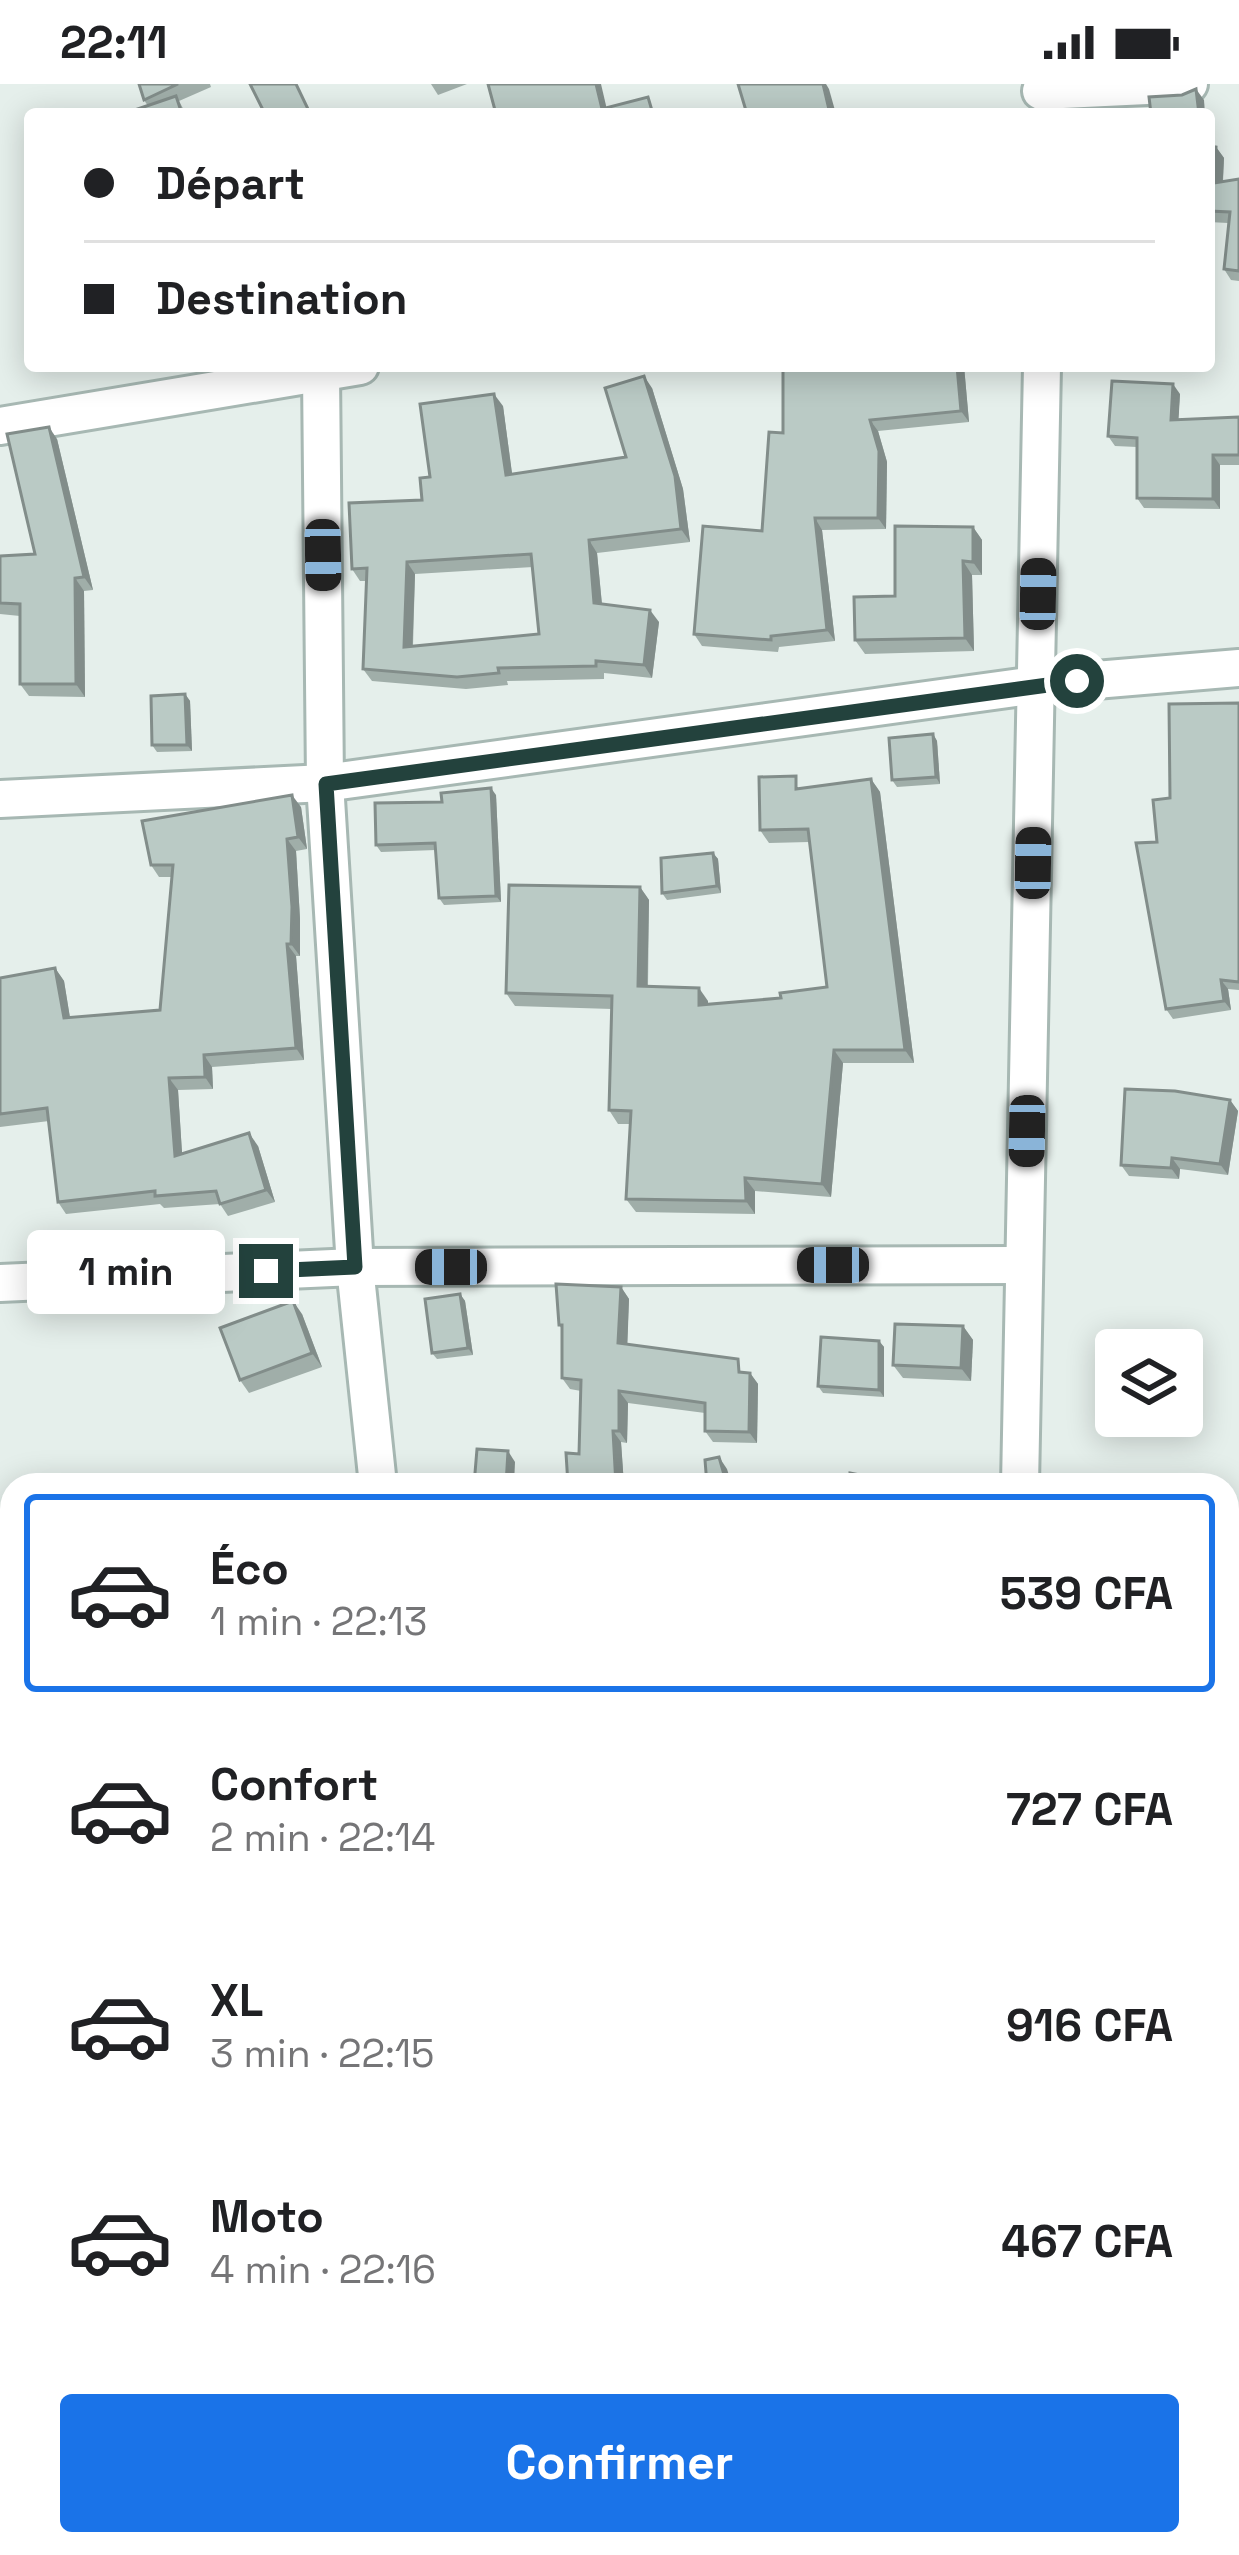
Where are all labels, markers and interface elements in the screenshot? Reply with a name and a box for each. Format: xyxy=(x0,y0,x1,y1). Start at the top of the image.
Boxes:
text: 22:11 xyxy=(60,14,168,71)
text: Départ xyxy=(156,155,305,212)
text: Destination xyxy=(156,270,407,327)
car xyxy=(304,519,342,591)
car xyxy=(1019,558,1057,630)
route start xyxy=(1050,654,1104,708)
car xyxy=(1014,827,1052,899)
car xyxy=(1008,1095,1046,1167)
callout: 1 min xyxy=(26,1229,224,1313)
route end xyxy=(239,1244,293,1298)
text: 1 min xyxy=(78,1247,174,1296)
car xyxy=(797,1247,869,1283)
car xyxy=(415,1249,487,1285)
map controls xyxy=(1095,1329,1203,1437)
button: layers xyxy=(1095,1329,1203,1437)
icon: car xyxy=(66,1539,174,1647)
text: Éco xyxy=(210,1540,289,1597)
text: 539 CFA xyxy=(1000,1565,1173,1622)
text: 1 min · 22:13 xyxy=(210,1597,427,1646)
icon: car xyxy=(66,1755,174,1863)
text: Confort xyxy=(210,1756,378,1813)
text: 727 CFA xyxy=(1006,1781,1173,1838)
text: 2 min · 22:14 xyxy=(210,1813,435,1862)
icon: car xyxy=(66,1971,174,2079)
text: XL xyxy=(210,1972,263,2029)
text: 916 CFA xyxy=(1006,1997,1173,2054)
text: 3 min · 22:15 xyxy=(210,2029,434,2078)
icon: car xyxy=(66,2187,174,2295)
text: Moto xyxy=(210,2188,324,2245)
text: 467 CFA xyxy=(1001,2213,1173,2270)
text: 4 min · 22:16 xyxy=(210,2245,436,2294)
button: Confirmer xyxy=(60,2394,1179,2532)

